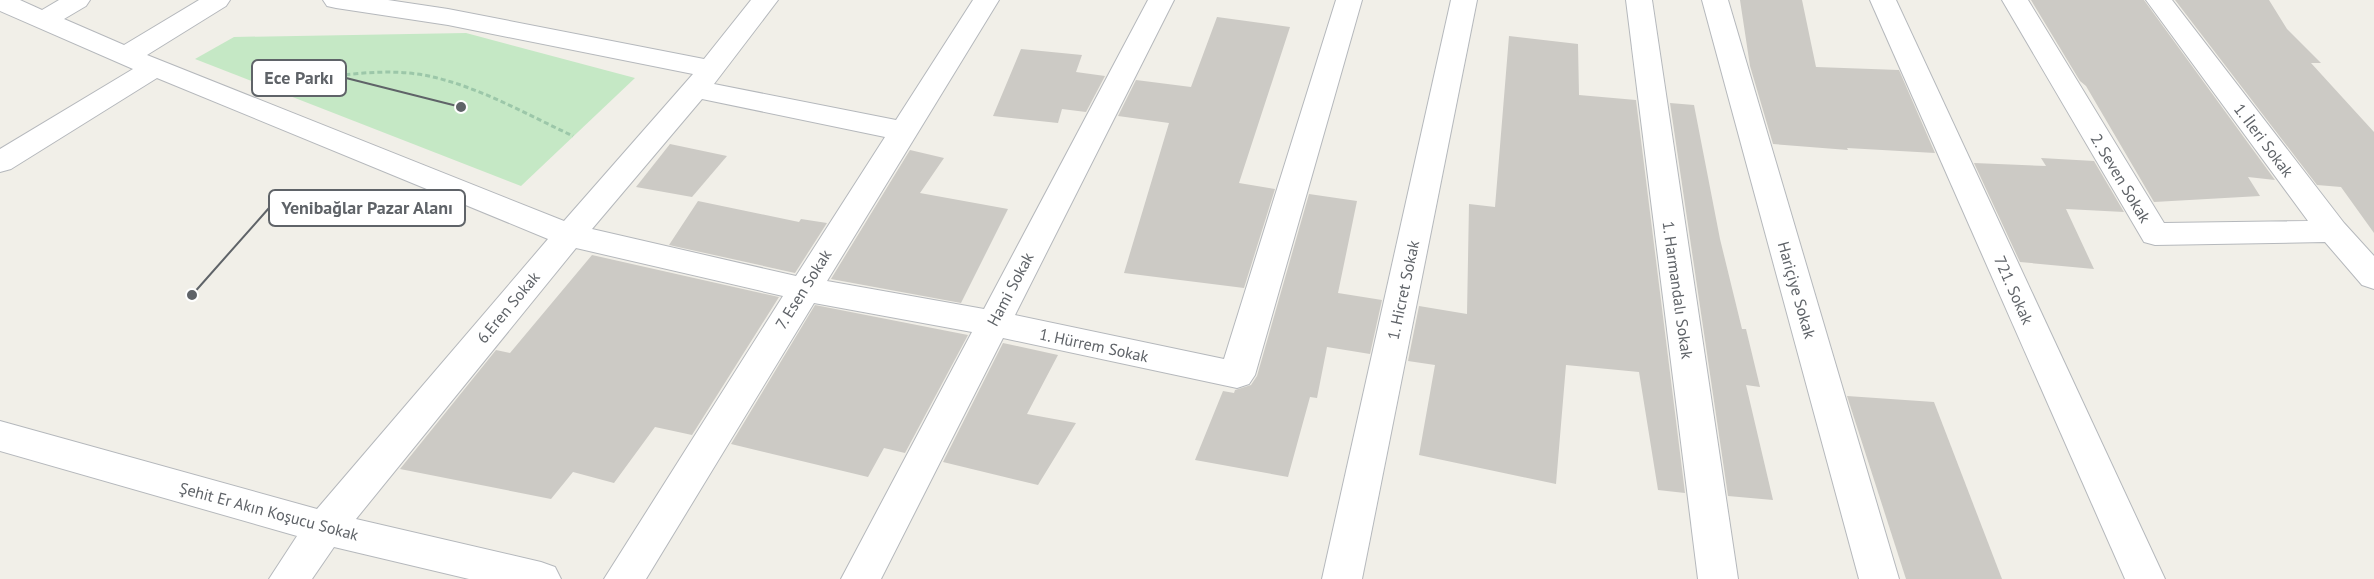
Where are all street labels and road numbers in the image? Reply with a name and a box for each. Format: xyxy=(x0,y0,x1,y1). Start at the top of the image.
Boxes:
street label: 1. İleri Sokak xyxy=(2230,99,2298,181)
street label: 2. Seven Sokak xyxy=(2087,130,2156,226)
street label: 1. Harmandalı Sokak xyxy=(1658,220,1698,361)
street label: 1. Hicret Sokak xyxy=(1383,238,1423,341)
street label: Hariçiye Sokak xyxy=(1774,239,1820,341)
street label: 7. Esen Sokak xyxy=(771,245,836,333)
street label: Hami Sokak xyxy=(982,248,1038,329)
street label: 721. Sokak xyxy=(1990,253,2038,328)
street label: 6.Eren Sokak xyxy=(472,267,544,347)
street label: 1. Hürrem Sokak xyxy=(1038,324,1151,366)
street label: Şehit Er Akın Koşucu Sokak xyxy=(177,477,361,545)

